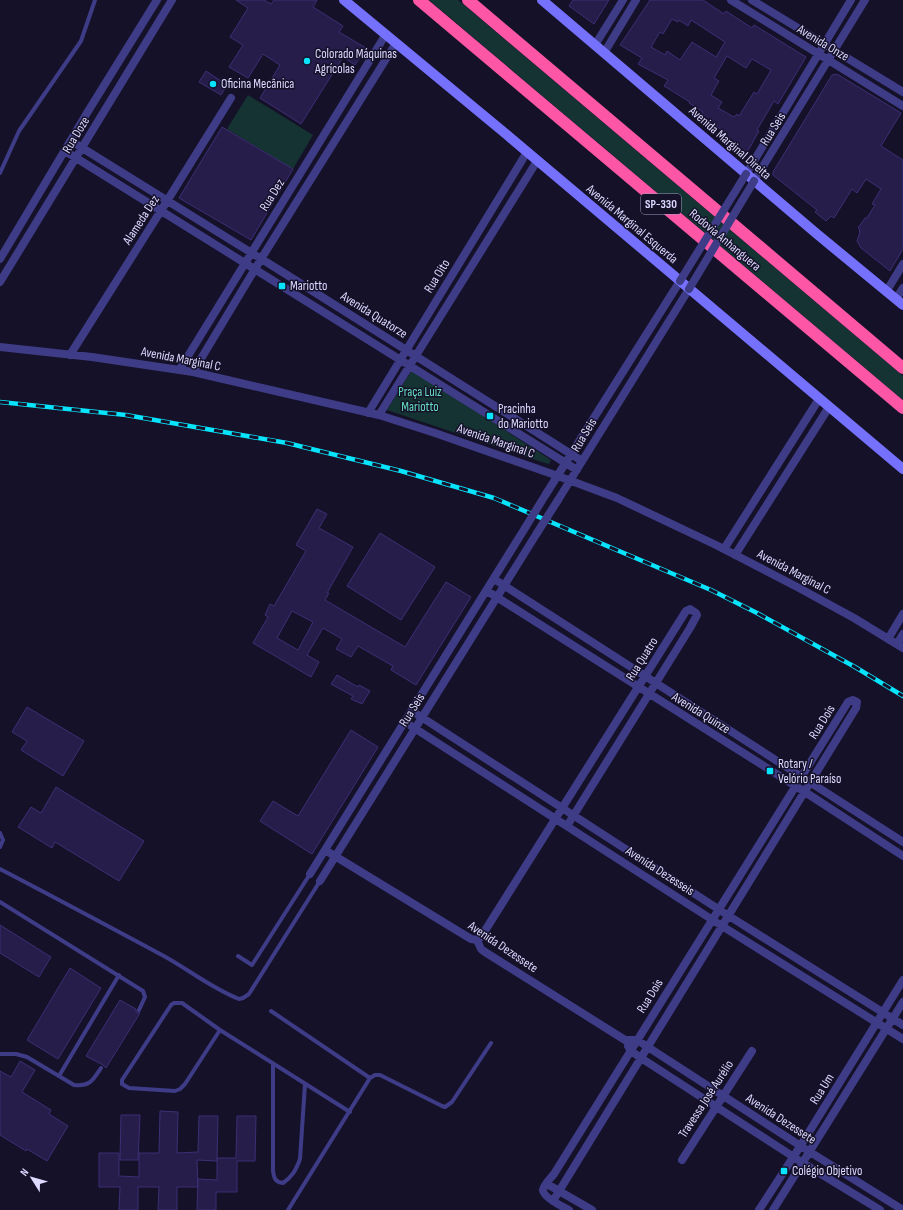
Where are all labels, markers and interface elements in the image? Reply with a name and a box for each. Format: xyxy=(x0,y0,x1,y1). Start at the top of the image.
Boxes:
street label: Avenida Onze xyxy=(793,21,852,65)
place label: Colorado Máquinas Agrícolas xyxy=(314,46,397,77)
marker: Colorado Máquinas Agrícolas xyxy=(302,56,312,66)
place label: Oficina Mecânica xyxy=(221,76,294,92)
marker: Oficina Mecânica xyxy=(208,79,218,89)
street label: Avenida Marginal Direita xyxy=(685,102,774,183)
street label: Rua Seis xyxy=(757,109,790,149)
street label: Rua Doze xyxy=(59,114,93,156)
street label: Rua Dez xyxy=(256,176,288,214)
street label: Avenida Marginal Esquerda xyxy=(582,180,681,267)
street label: Alameda Dez xyxy=(119,192,163,248)
road number: SP-330 xyxy=(641,194,681,214)
street label: Rodovia Anhanguera xyxy=(686,205,764,275)
street label: Rua Oito xyxy=(421,256,453,296)
place label: Mariotto xyxy=(290,278,327,294)
marker: Mariotto xyxy=(277,281,287,291)
street label: Avenida Quatorze xyxy=(337,288,410,342)
street label: Avenida Marginal C xyxy=(139,343,222,375)
park label: Praça Luiz Mariotto xyxy=(398,384,442,415)
place label: Pracinha do Mariotto xyxy=(498,401,548,432)
marker: Pracinha do Mariotto xyxy=(485,411,495,421)
street label: Rua Seis xyxy=(568,415,600,455)
street label: Avenida Marginal C xyxy=(454,420,537,462)
street label: Avenida Marginal C xyxy=(754,545,834,598)
street label: Rua Quatro xyxy=(622,634,662,684)
street label: Avenida Quinze xyxy=(668,688,733,737)
street label: Rua Seis xyxy=(396,690,429,730)
street label: Rua Dois xyxy=(805,702,839,742)
place label: Rotary / Velório Paraíso xyxy=(778,756,841,787)
marker: Rotary / Velório Paraíso xyxy=(765,766,775,776)
street label: Avenida Dezesseis xyxy=(622,842,698,899)
street label: Avenida Dezessete xyxy=(464,917,541,976)
street label: Rua Dois xyxy=(633,976,667,1016)
street label: Travessa José Aurélio xyxy=(675,1057,737,1141)
street label: Rua Um xyxy=(806,1071,838,1107)
street label: Avenida Dezessete xyxy=(742,1090,819,1148)
north arrow xyxy=(12,1158,52,1198)
place label: Colégio Objetivo xyxy=(792,1163,862,1179)
text: N xyxy=(17,1166,31,1179)
marker: Colégio Objetivo xyxy=(779,1166,789,1176)

